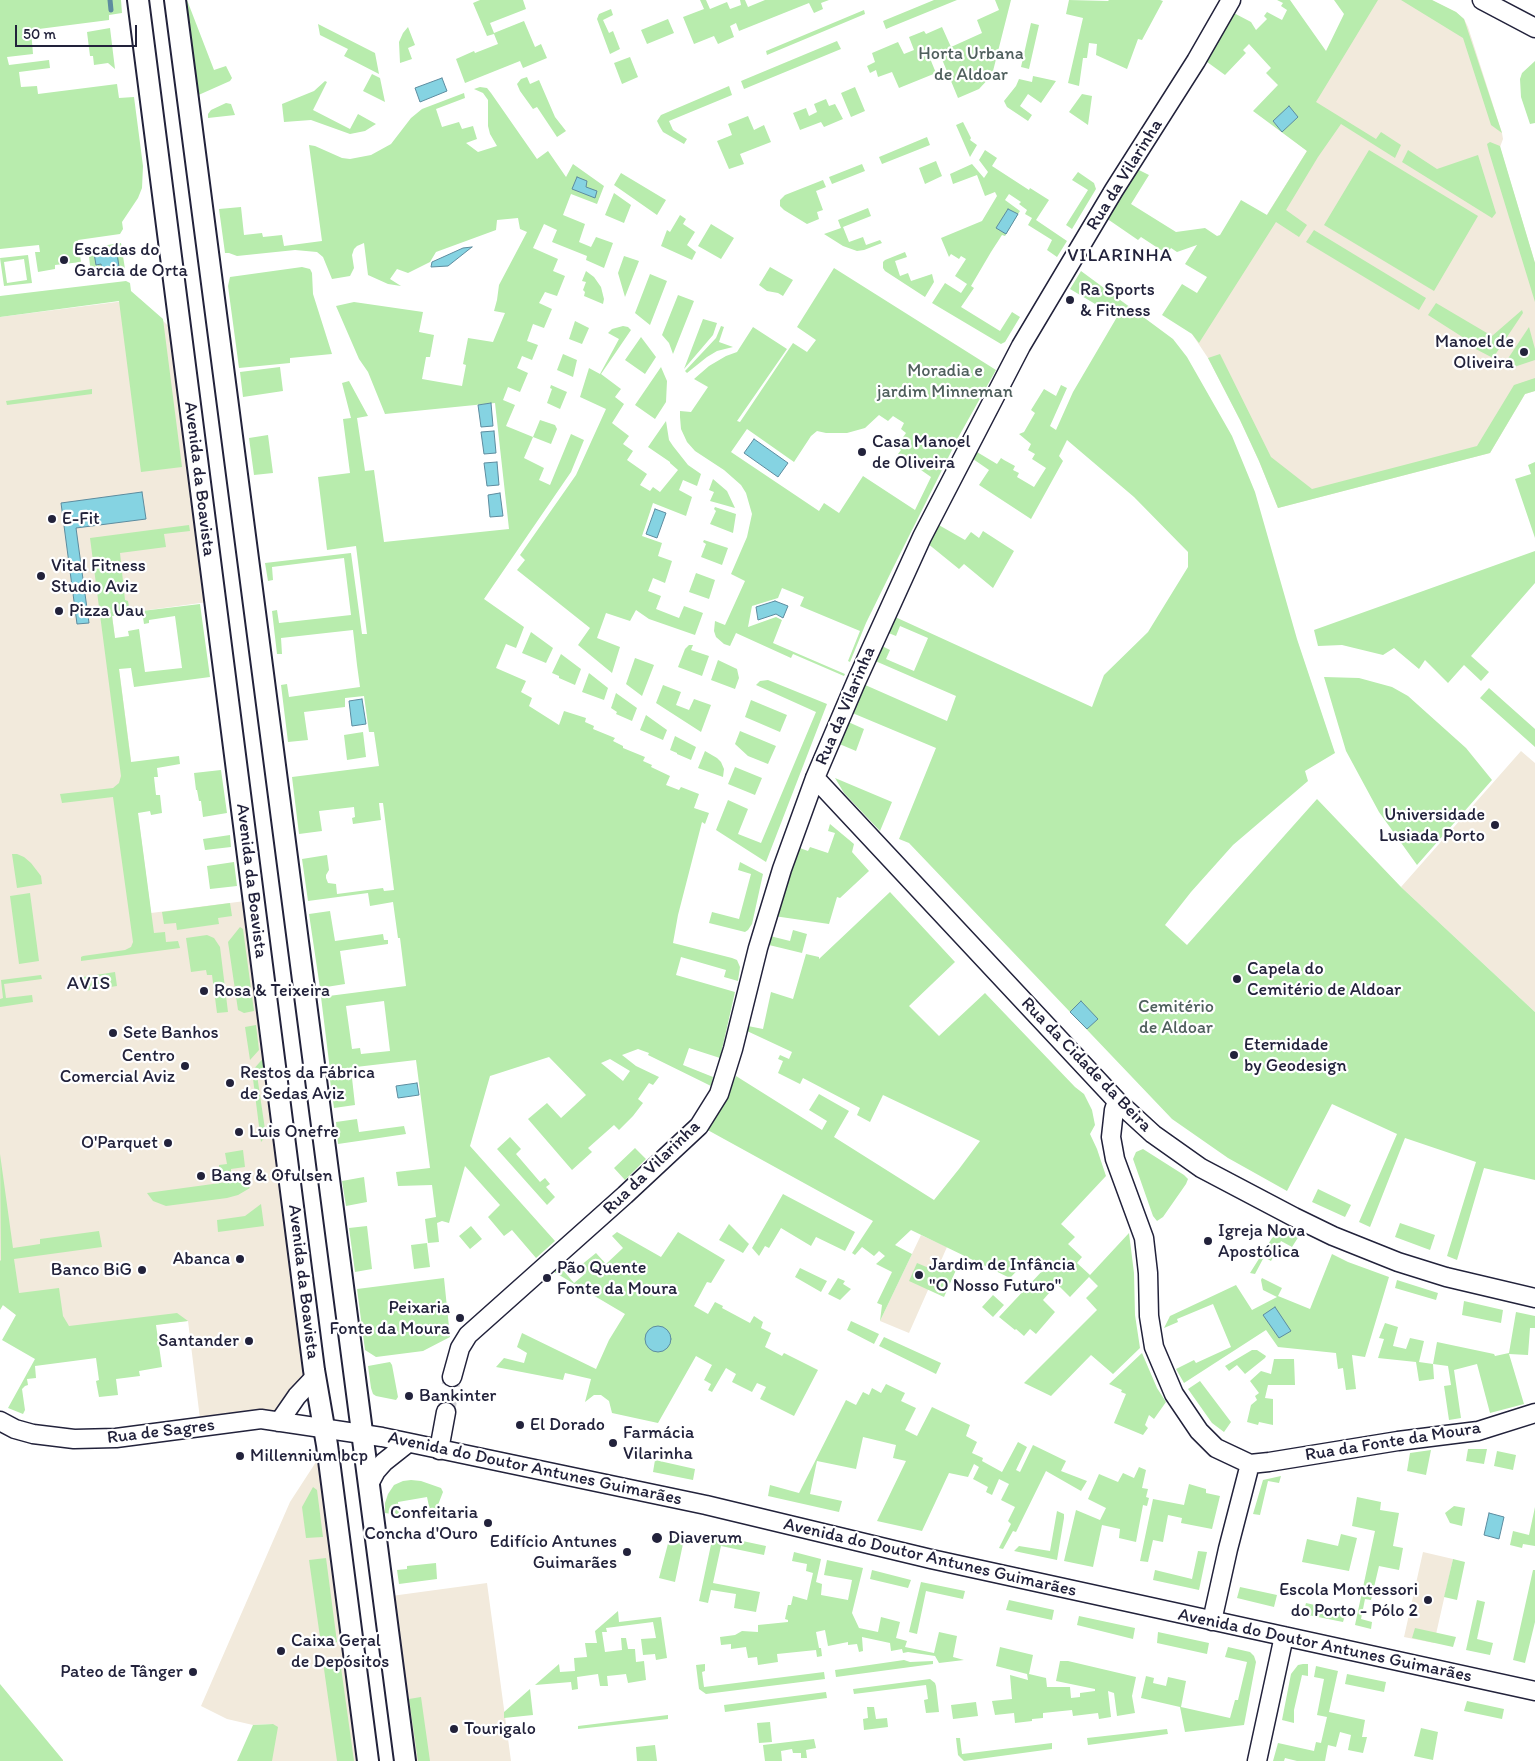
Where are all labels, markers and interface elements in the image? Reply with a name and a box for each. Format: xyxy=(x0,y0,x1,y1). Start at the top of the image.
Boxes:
scale bar xyxy=(18,15,140,47)
text: 50 m xyxy=(23,25,56,43)
park label: Horta Urbana de Aldoar xyxy=(918,43,1024,86)
street label: Rua da Vilarinha xyxy=(1082,115,1168,235)
place label: Escadas do Garcia de Orta xyxy=(74,239,188,282)
district label: VILARINHA xyxy=(1066,245,1174,267)
marker: Escadas do Garcia de Orta xyxy=(58,254,70,266)
place label: Ra Sports & Fitness xyxy=(1080,279,1155,322)
marker: Ra Sports & Fitness xyxy=(1064,294,1076,306)
place label: Manoel de Oliveira xyxy=(1435,331,1514,374)
marker: Manoel de Oliveira xyxy=(1518,346,1530,358)
park label: Moradia e jardim Minneman xyxy=(877,360,1013,402)
street label: Avenida da Boavista xyxy=(179,400,219,558)
place label: Casa Manoel de Oliveira xyxy=(872,431,970,474)
marker: Casa Manoel de Oliveira xyxy=(856,446,868,458)
place label: E-Fit xyxy=(62,508,100,530)
marker: E-Fit xyxy=(46,513,58,525)
place label: Vital Fitness Studio Aviz xyxy=(51,555,146,598)
marker: Vital Fitness Studio Aviz xyxy=(35,570,47,582)
place label: Pizza Uau xyxy=(69,600,144,622)
marker: Pizza Uau xyxy=(53,605,65,617)
street label: Rua da Vilarinha xyxy=(811,643,881,769)
street label: Avenida da Boavista xyxy=(231,802,271,960)
place label: Universidade Lusiada Porto xyxy=(1379,804,1485,846)
marker: Universidade Lusiada Porto xyxy=(1489,819,1501,831)
place label: Capela do Cemitério de Aldoar xyxy=(1247,958,1401,1001)
district label: AVIS xyxy=(67,973,111,995)
marker: Capela do Cemitério de Aldoar xyxy=(1231,973,1243,985)
place label: Rosa & Teixeira xyxy=(214,980,330,1002)
marker: Rosa & Teixeira xyxy=(198,985,210,997)
street label: Rua da Cidade da Beira xyxy=(1016,993,1156,1137)
park label: Cemitério de Aldoar xyxy=(1138,996,1214,1038)
place label: Sete Banhos xyxy=(123,1022,219,1044)
marker: Sete Banhos xyxy=(107,1027,119,1039)
place label: Eternidade by Geodesign xyxy=(1244,1034,1347,1076)
place label: Centro Comercial Aviz xyxy=(60,1045,175,1088)
marker: Eternidade by Geodesign xyxy=(1228,1049,1240,1061)
marker: Centro Comercial Aviz xyxy=(179,1060,191,1072)
place label: Restos da Fábrica de Sedas Aviz xyxy=(240,1062,375,1104)
marker: Restos da Fábrica de Sedas Aviz xyxy=(224,1077,236,1089)
street label: Rua da Vilarinha xyxy=(599,1116,705,1220)
place label: Luis Onefre xyxy=(249,1121,339,1143)
marker: Luis Onefre xyxy=(233,1126,245,1138)
place label: O'Parquet xyxy=(81,1132,158,1154)
marker: O'Parquet xyxy=(162,1137,174,1149)
place label: Bang & Ofulsen xyxy=(211,1165,333,1187)
marker: Bang & Ofulsen xyxy=(195,1170,207,1182)
street label: Avenida da Boavista xyxy=(283,1203,323,1361)
place label: Igreja Nova Apostólica xyxy=(1218,1220,1305,1262)
marker: Igreja Nova Apostólica xyxy=(1202,1235,1214,1247)
place label: Abanca xyxy=(173,1248,230,1270)
marker: Abanca xyxy=(234,1253,246,1265)
place label: Jardim de Infância "O Nosso Futuro" xyxy=(929,1254,1075,1296)
place label: Pão Quente Fonte da Moura xyxy=(557,1257,677,1300)
place label: Banco BiG xyxy=(51,1259,132,1281)
marker: Banco BiG xyxy=(136,1264,148,1276)
marker: Jardim de Infância "O Nosso Futuro" xyxy=(913,1269,925,1281)
marker: Pão Quente Fonte da Moura xyxy=(541,1272,553,1284)
place label: Peixaria Fonte da Moura xyxy=(330,1297,450,1340)
marker: Peixaria Fonte da Moura xyxy=(454,1312,466,1324)
place label: Santander xyxy=(158,1330,239,1352)
marker: Santander xyxy=(243,1335,255,1347)
place label: Bankinter xyxy=(419,1385,496,1407)
marker: Bankinter xyxy=(403,1390,415,1402)
place label: El Dorado xyxy=(530,1414,605,1436)
street label: Rua de Sagres xyxy=(106,1415,216,1449)
street label: Rua da Fonte da Moura xyxy=(1304,1417,1482,1467)
marker: El Dorado xyxy=(514,1419,526,1431)
place label: Farmácia Vilarinha xyxy=(623,1422,694,1465)
street label: Avenida do Doutor Antunes Guimarães xyxy=(386,1427,684,1511)
marker: Farmácia Vilarinha xyxy=(607,1437,619,1449)
place label: Millennium bcp xyxy=(250,1445,368,1467)
marker: Millennium bcp xyxy=(234,1450,246,1462)
place label: Confeitaria Concha d'Ouro xyxy=(364,1502,478,1545)
street label: Avenida do Doutor Antunes Guimarães xyxy=(781,1514,1079,1602)
marker: Confeitaria Concha d'Ouro xyxy=(482,1517,494,1529)
place label: Diaverum xyxy=(668,1527,742,1549)
place label: Edifício Antunes Guimarães xyxy=(490,1531,617,1574)
marker: Diaverum xyxy=(650,1531,664,1545)
marker: Edifício Antunes Guimarães xyxy=(621,1546,633,1558)
place label: Escola Montessori do Porto - Pólo 2 xyxy=(1279,1579,1418,1622)
marker: Escola Montessori do Porto - Pólo 2 xyxy=(1422,1594,1434,1606)
street label: Avenida do Doutor Antunes Guimarães xyxy=(1176,1604,1474,1688)
place label: Caixa Geral de Depósitos xyxy=(291,1630,389,1672)
marker: Caixa Geral de Depósitos xyxy=(275,1645,287,1657)
place label: Pateo de Tânger xyxy=(60,1661,183,1683)
marker: Pateo de Tânger xyxy=(187,1666,199,1678)
place label: Tourigalo xyxy=(464,1718,536,1740)
marker: Tourigalo xyxy=(448,1723,460,1735)

